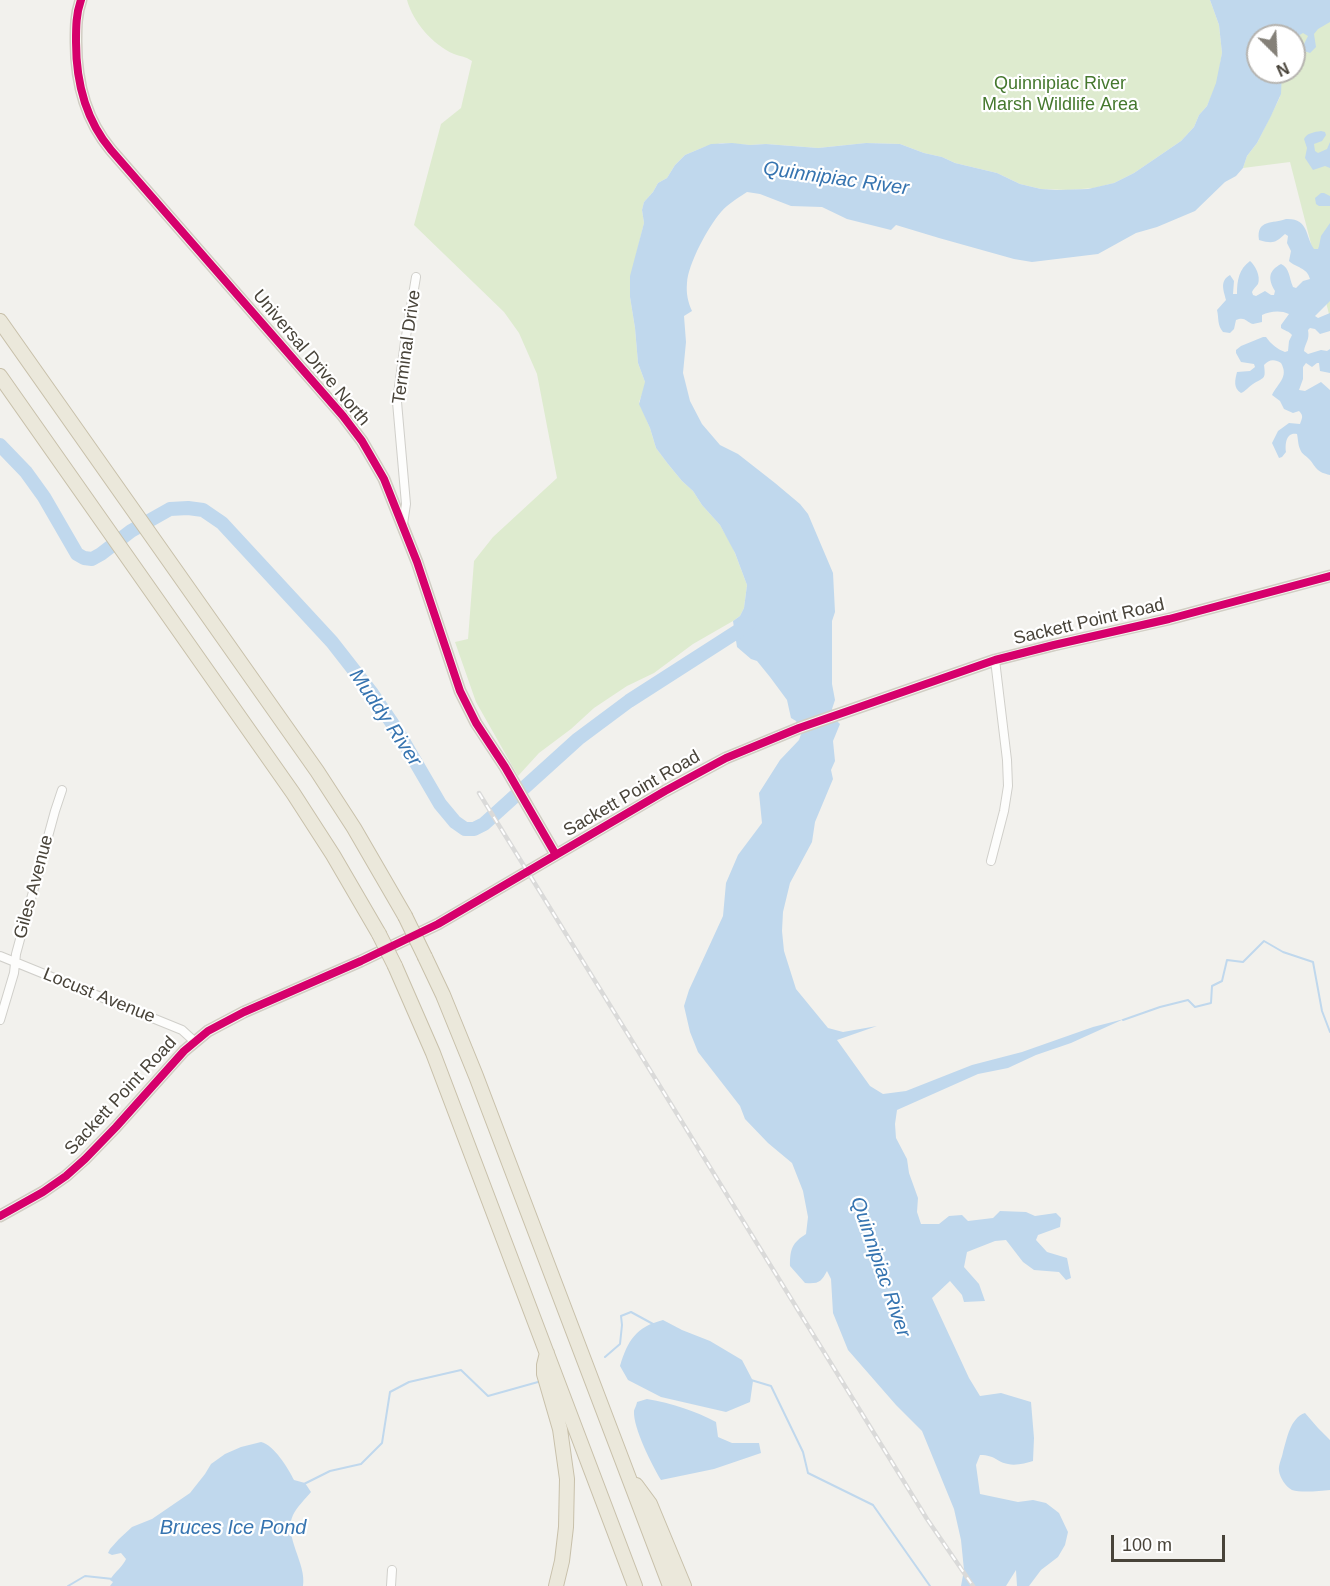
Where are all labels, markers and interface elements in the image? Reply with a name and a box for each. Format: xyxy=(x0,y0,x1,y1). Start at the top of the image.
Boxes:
north arrow xyxy=(1246,24,1306,84)
text: N xyxy=(1274,59,1291,79)
park label: Quinnipiac River Marsh Wildlife Area xyxy=(982,73,1138,116)
water label: Quinnipiac River xyxy=(762,157,910,201)
street label: Universal Drive North xyxy=(248,286,374,430)
street label: Terminal Drive xyxy=(388,289,426,405)
street label: Sackett Point Road xyxy=(1012,594,1166,650)
water label: Muddy River xyxy=(344,665,426,771)
street label: Sackett Point Road xyxy=(560,746,704,842)
street label: Giles Avenue xyxy=(10,833,58,941)
street label: Locust Avenue xyxy=(40,964,158,1028)
street label: Sackett Point Road xyxy=(61,1032,181,1160)
water label: Quinnipiac River xyxy=(845,1194,915,1340)
water label: Bruces Ice Pond xyxy=(160,1516,306,1540)
scale bar xyxy=(1114,1523,1228,1561)
text: 100 m xyxy=(1122,1535,1172,1555)

